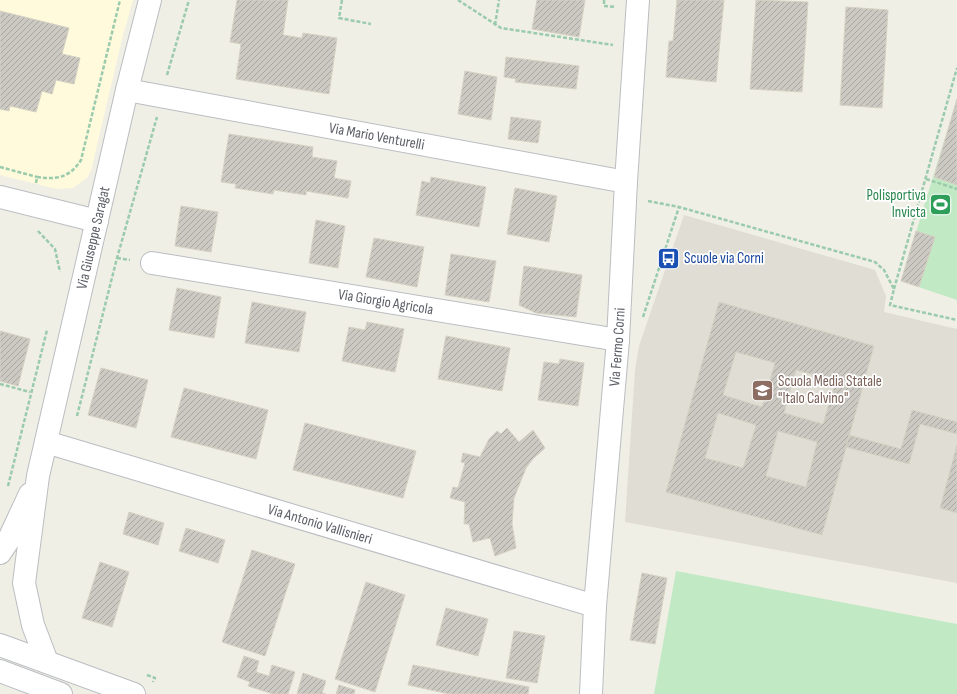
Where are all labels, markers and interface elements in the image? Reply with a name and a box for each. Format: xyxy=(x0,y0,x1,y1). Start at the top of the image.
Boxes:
street label: Via Mario Venturelli xyxy=(327,118,426,155)
street label: Via Giuseppe Saragat xyxy=(72,184,115,291)
place label: Polisportiva Invicta xyxy=(867,186,926,222)
sports icon: Polisportiva Invicta xyxy=(928,191,954,217)
bus stop icon: Scuole via Corni xyxy=(655,245,681,271)
place label: Scuole via Corni xyxy=(684,249,764,268)
street label: Via Giorgio Agricola xyxy=(337,285,435,319)
street label: Via Fermo Corni xyxy=(605,307,630,387)
place label: Scuola Media Statale "Italo Calvino" xyxy=(778,372,882,408)
school or university icon: Scuola Media Statale "Italo Calvino" xyxy=(750,377,776,403)
street label: Via Antonio Vallisnieri xyxy=(265,500,375,549)

